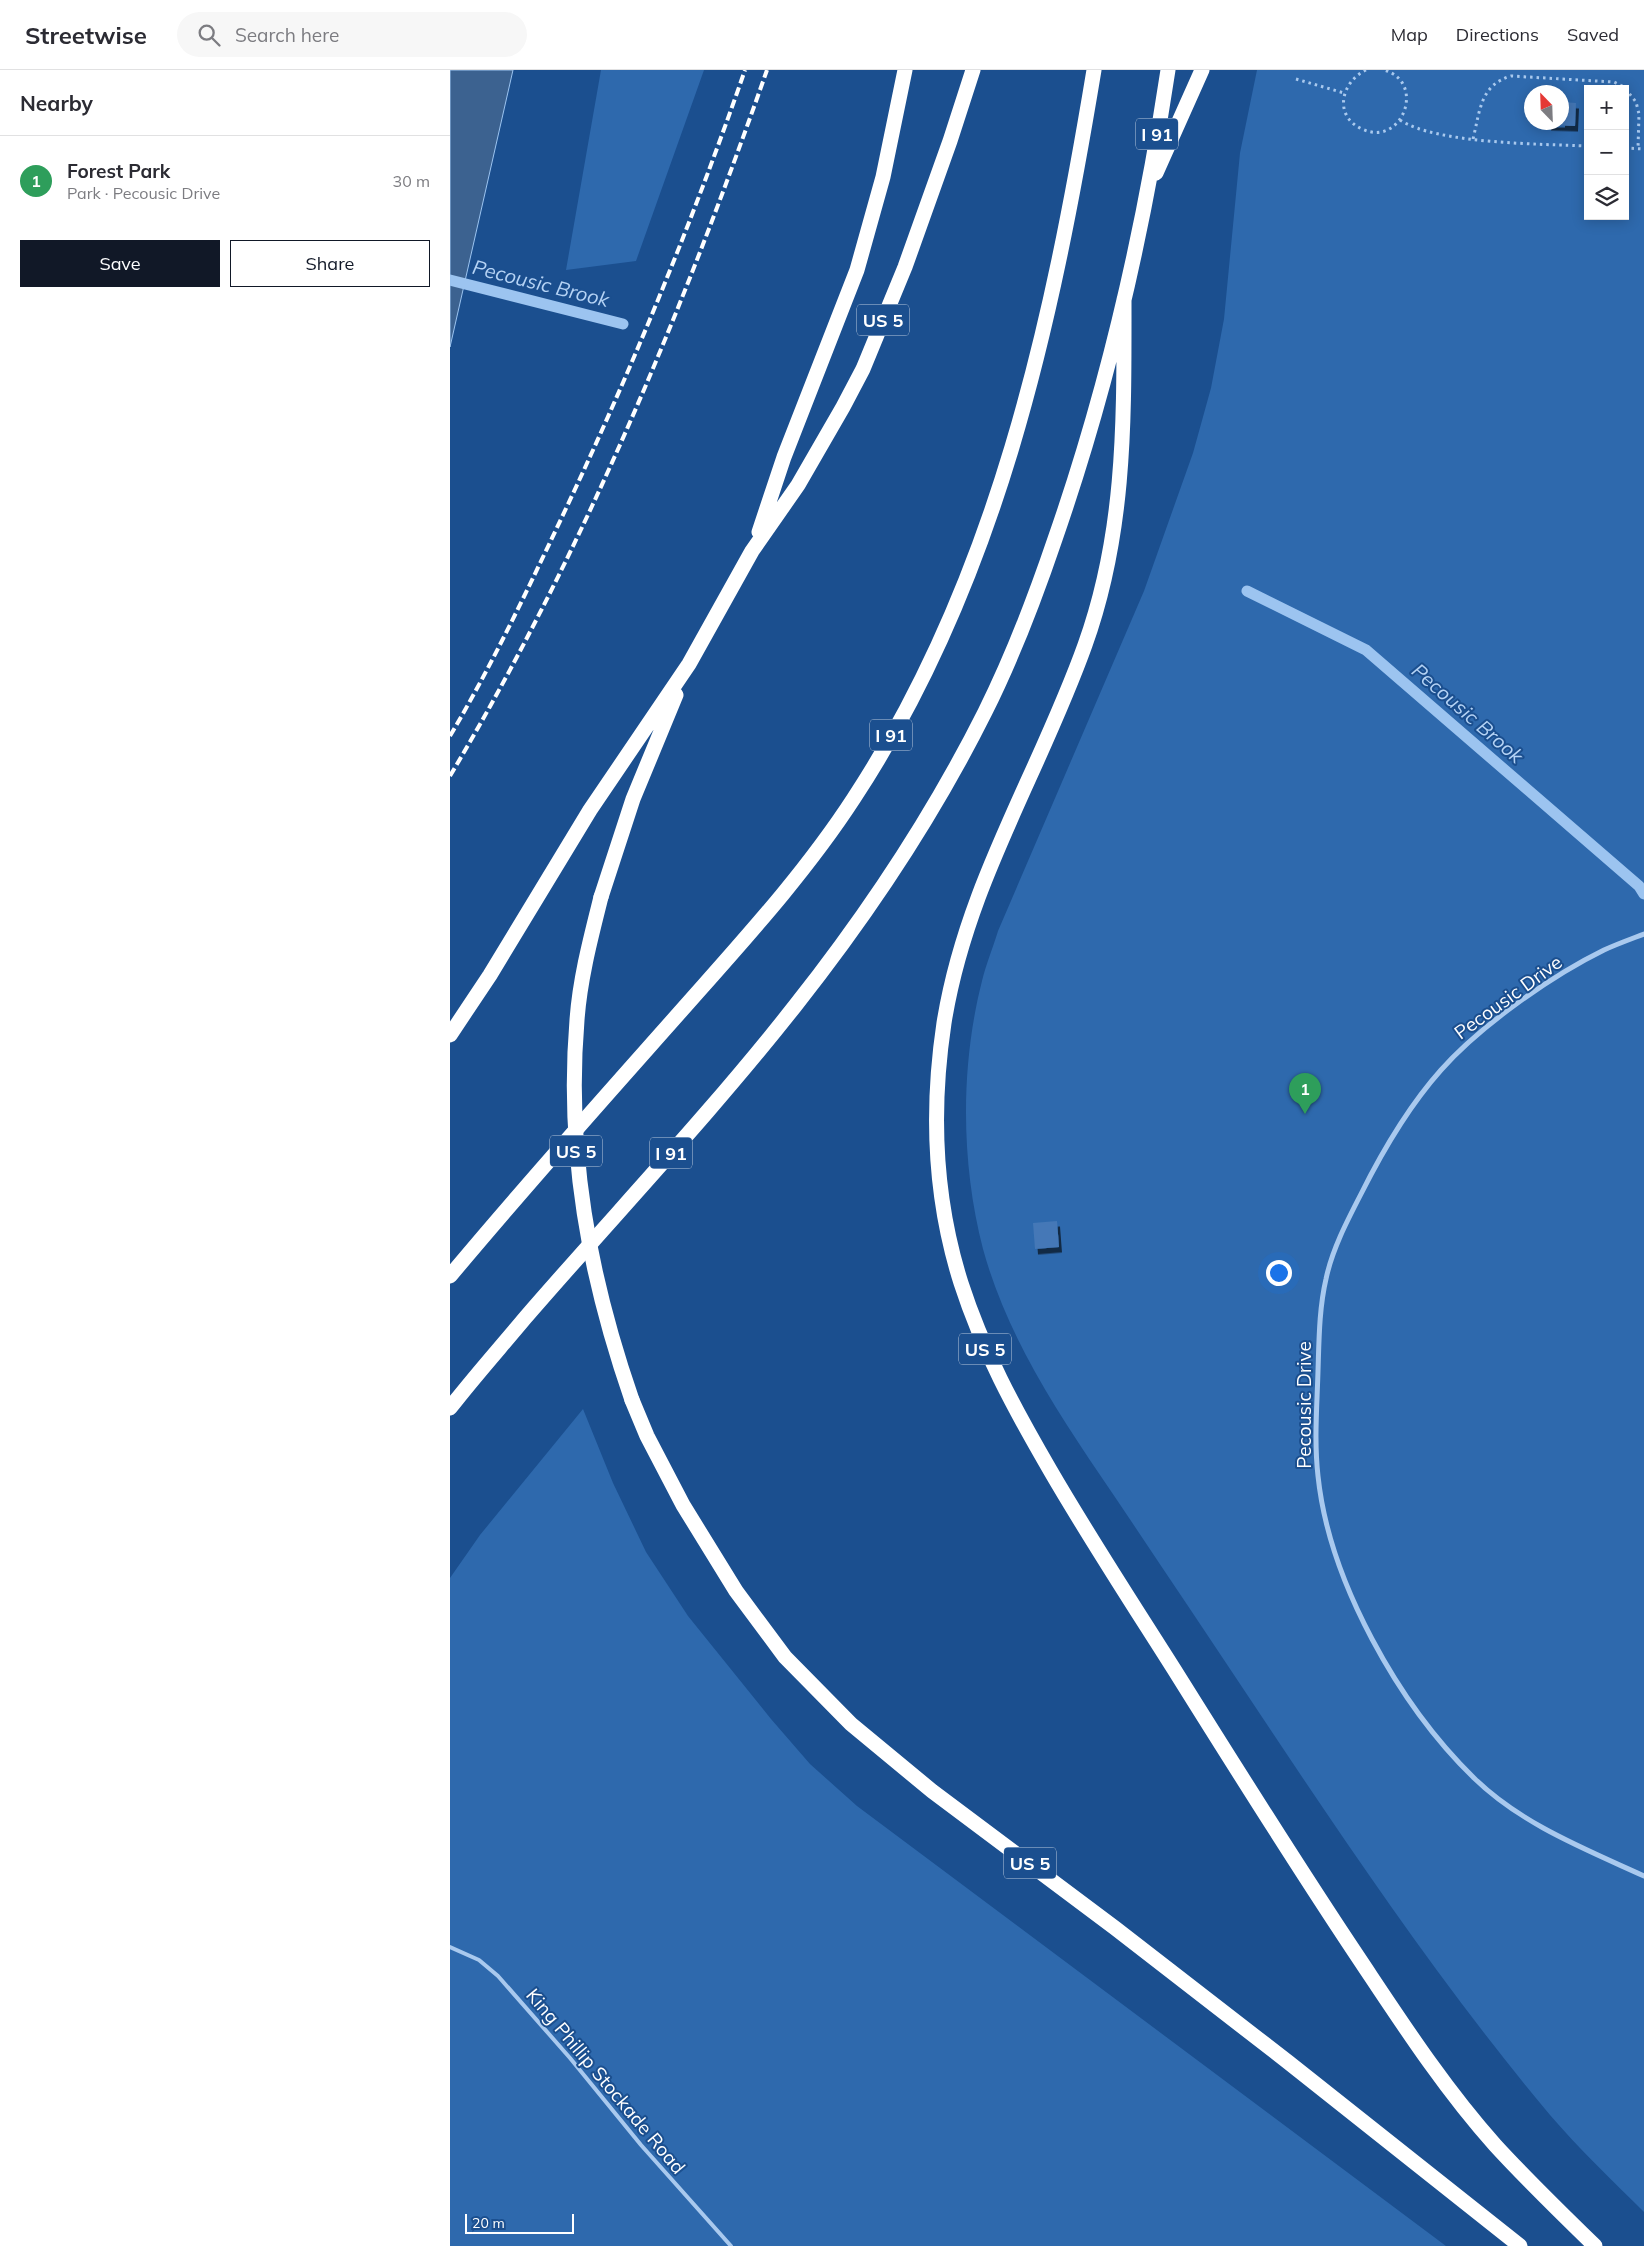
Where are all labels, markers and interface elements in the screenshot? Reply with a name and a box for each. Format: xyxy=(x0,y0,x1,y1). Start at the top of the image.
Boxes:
search box xyxy=(177,12,527,57)
text: Streetwise xyxy=(25,20,147,50)
icon: search xyxy=(195,21,223,49)
text: Search here xyxy=(235,23,339,47)
text: Map xyxy=(1391,23,1428,46)
text: Directions xyxy=(1456,23,1539,46)
text: Saved xyxy=(1567,23,1619,46)
north arrow xyxy=(1524,85,1569,130)
map controls xyxy=(1584,85,1629,220)
button: + xyxy=(1584,85,1629,130)
text: Nearby xyxy=(20,90,93,116)
road number: I 91 xyxy=(1136,119,1178,150)
button: − xyxy=(1584,130,1629,175)
text: Forest Park xyxy=(67,159,170,183)
text: 1 xyxy=(31,171,41,191)
text: 30 m xyxy=(393,171,430,191)
button: layers xyxy=(1584,175,1629,220)
text: Park · Pecousic Drive xyxy=(67,183,220,203)
button: Save xyxy=(20,240,220,287)
button: Share xyxy=(230,240,430,287)
water label: Pecousic Brook xyxy=(470,254,613,312)
road number: US 5 xyxy=(857,304,909,336)
water label: Pecousic Brook xyxy=(1407,658,1529,769)
road number: I 91 xyxy=(870,720,912,750)
street label: Pecousic Drive xyxy=(1449,950,1567,1044)
pin: 1 xyxy=(1289,1073,1321,1114)
road number: US 5 xyxy=(550,1136,602,1166)
road number: I 91 xyxy=(650,1138,692,1168)
your location xyxy=(1266,1260,1292,1286)
road number: US 5 xyxy=(959,1334,1011,1365)
street label: Pecousic Drive xyxy=(1292,1341,1316,1469)
road number: US 5 xyxy=(1004,1848,1056,1879)
street label: King Phillip Stockade Road xyxy=(521,1983,691,2179)
scale bar xyxy=(465,2211,574,2234)
text: 20 m xyxy=(472,2214,505,2232)

